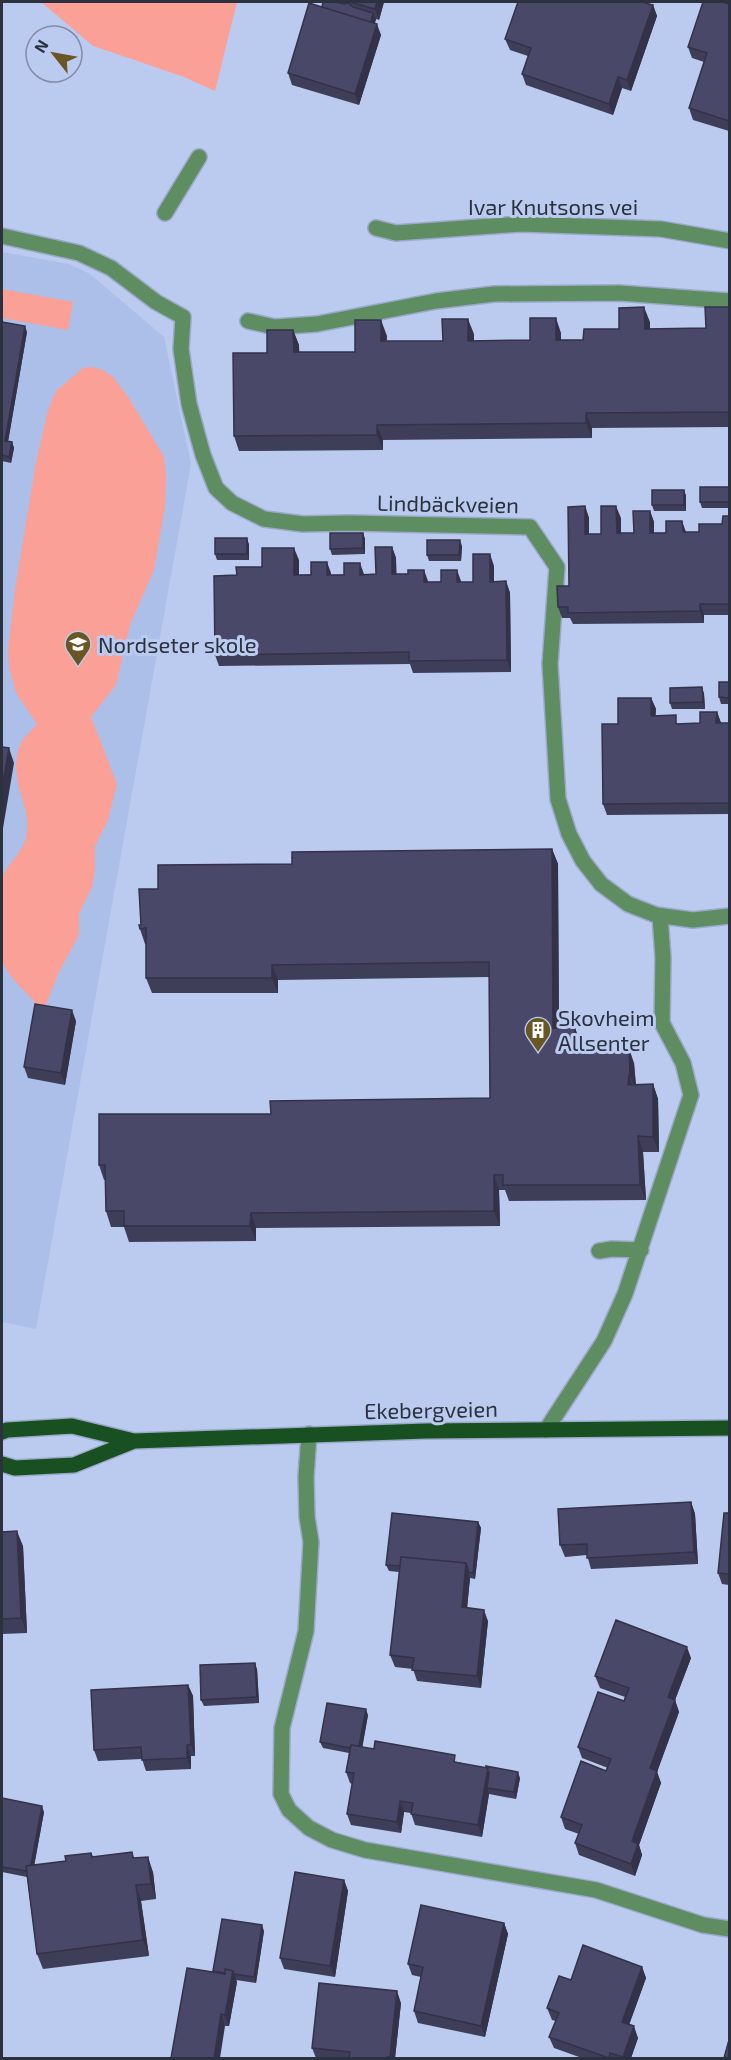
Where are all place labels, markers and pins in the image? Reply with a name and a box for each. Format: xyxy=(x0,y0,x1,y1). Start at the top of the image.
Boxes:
school or university icon: Nordseter skole xyxy=(63,629,93,667)
place label: Nordseter skole xyxy=(98,631,257,657)
place label: Skovheim Allsenter xyxy=(558,1004,655,1055)
building icon: Skovheim Allsenter xyxy=(523,1015,553,1053)

